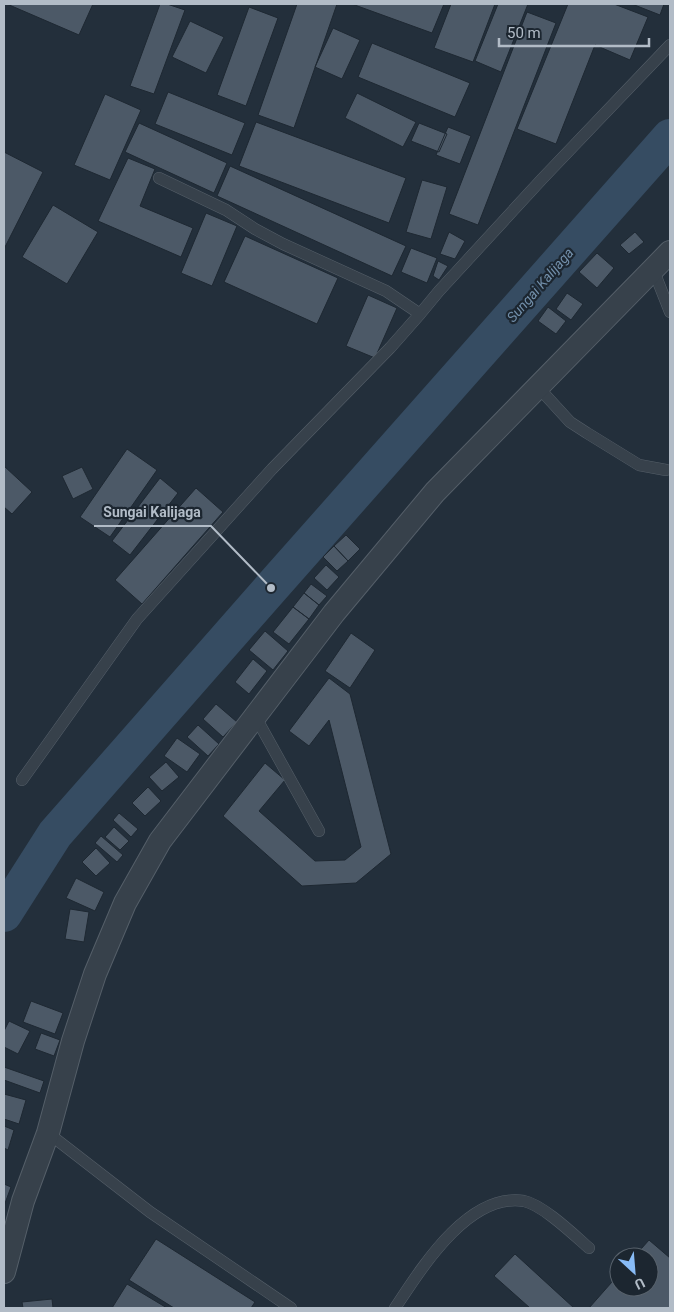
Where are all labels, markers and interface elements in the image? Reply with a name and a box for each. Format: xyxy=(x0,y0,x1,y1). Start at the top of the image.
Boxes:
scale bar xyxy=(499,15,649,47)
text: 50 m xyxy=(507,24,541,42)
water label: Sungai Kalijaga xyxy=(503,245,577,325)
callout: Sungai Kalijaga xyxy=(94,497,211,526)
text: Sungai Kalijaga xyxy=(103,504,201,520)
north arrow xyxy=(609,1247,659,1297)
text: U xyxy=(632,1274,647,1293)

